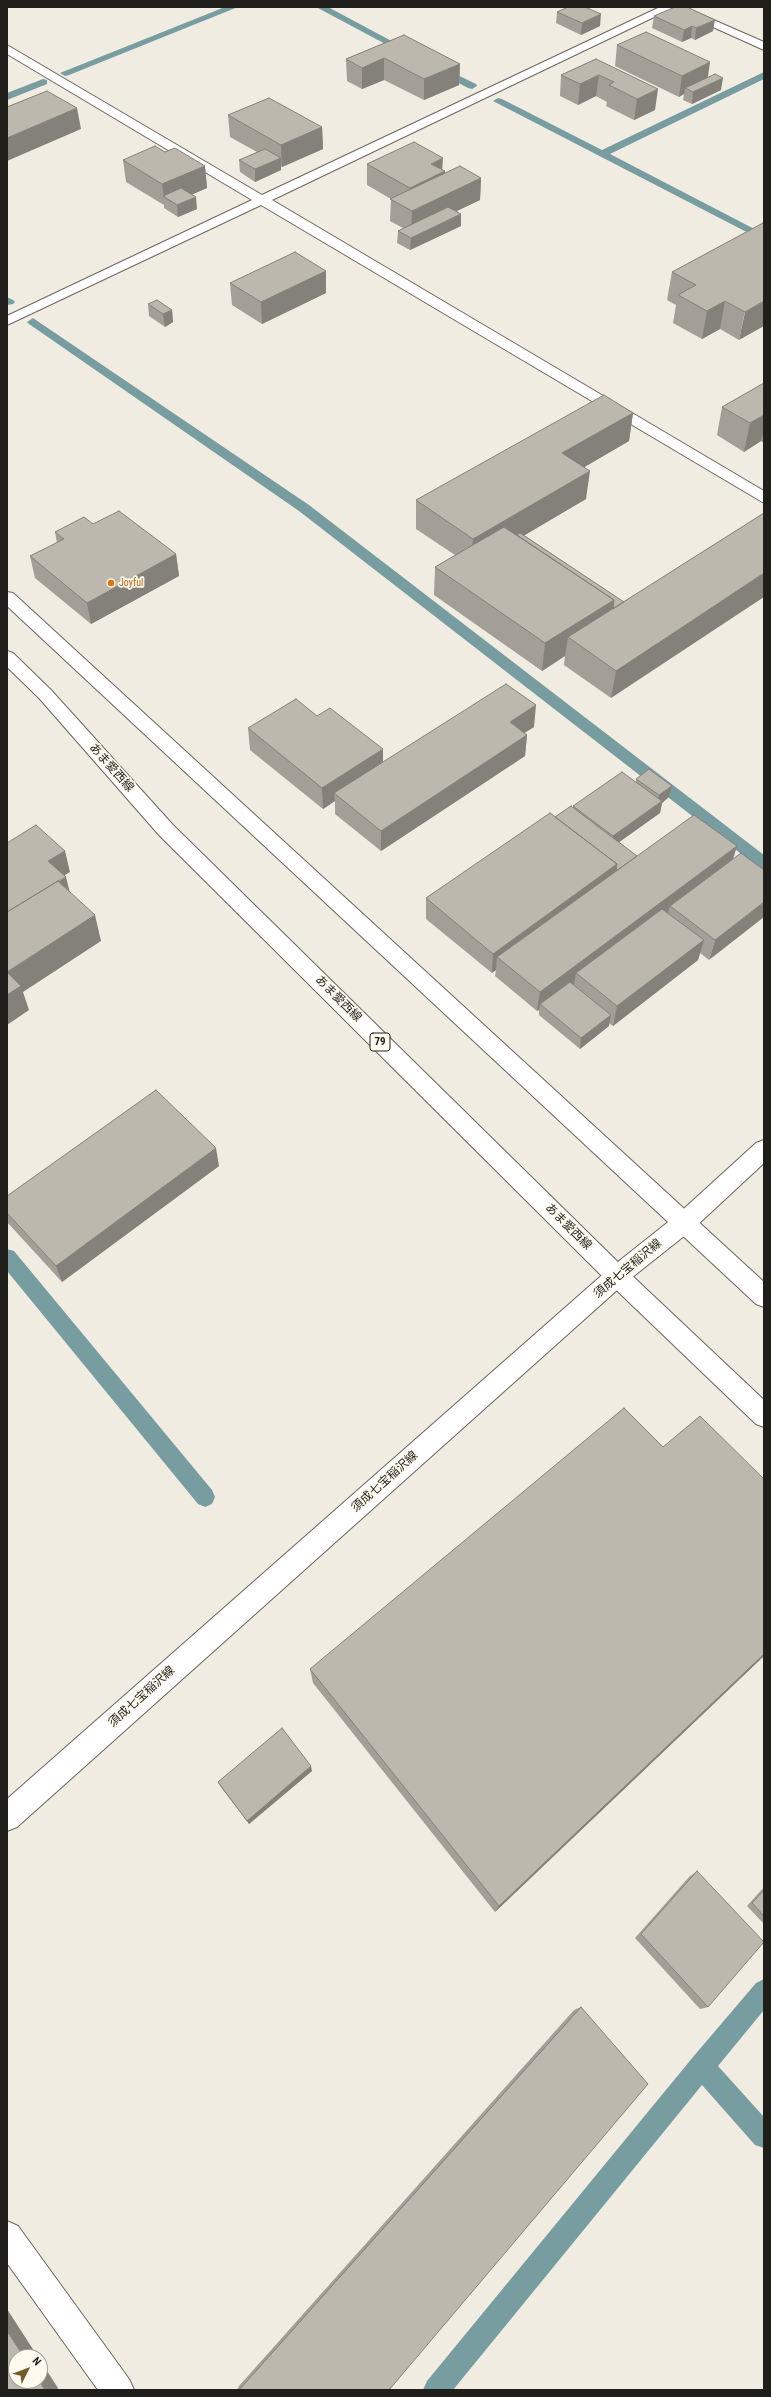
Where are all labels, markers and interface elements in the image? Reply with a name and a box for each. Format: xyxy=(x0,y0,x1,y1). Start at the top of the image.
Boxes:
place label: Joyful xyxy=(119,577,143,589)
marker: Joyful xyxy=(106,578,116,588)
street label: あま愛西線 xyxy=(86,741,136,795)
street label: あま愛西線 xyxy=(312,973,364,1025)
road number: 79 xyxy=(370,1033,390,1051)
street label: あま愛西線 xyxy=(542,1201,594,1253)
street label: 須成七宝稲沢線 xyxy=(591,1236,665,1302)
street label: 須成七宝稲沢線 xyxy=(349,1449,421,1515)
street label: 須成七宝稲沢線 xyxy=(106,1664,178,1730)
north arrow xyxy=(8,2349,48,2389)
text: N xyxy=(29,2354,44,2368)

